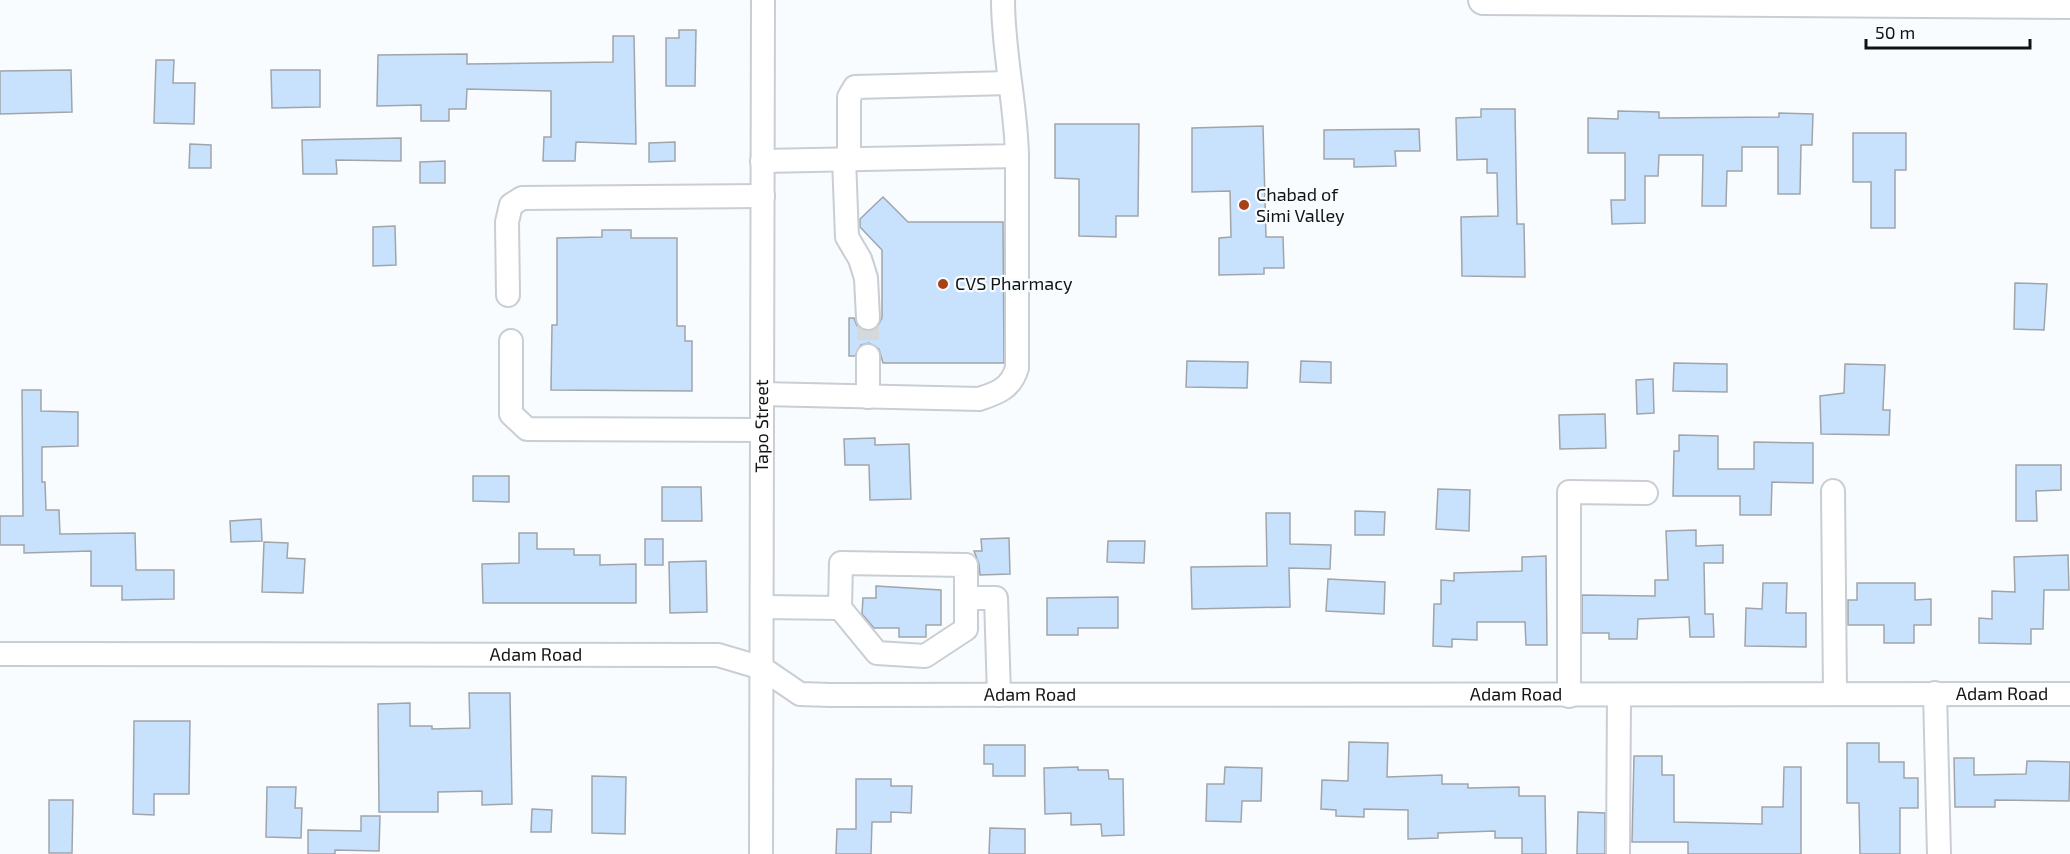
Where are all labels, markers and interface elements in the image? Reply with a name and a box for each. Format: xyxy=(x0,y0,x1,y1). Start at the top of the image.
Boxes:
scale bar xyxy=(1866,12,2030,50)
text: 50 m xyxy=(1875,21,1915,43)
place label: Chabad of Simi Valley xyxy=(1256,183,1345,226)
marker: Chabad of Simi Valley xyxy=(1237,198,1251,212)
place label: CVS Pharmacy xyxy=(955,272,1073,294)
marker: CVS Pharmacy xyxy=(936,277,950,291)
street label: Tapo Street xyxy=(750,379,772,473)
street label: Adam Road xyxy=(490,643,582,665)
street label: Adam Road xyxy=(1470,682,1562,704)
street label: Adam Road xyxy=(1956,682,2048,704)
street label: Adam Road xyxy=(984,683,1076,705)

